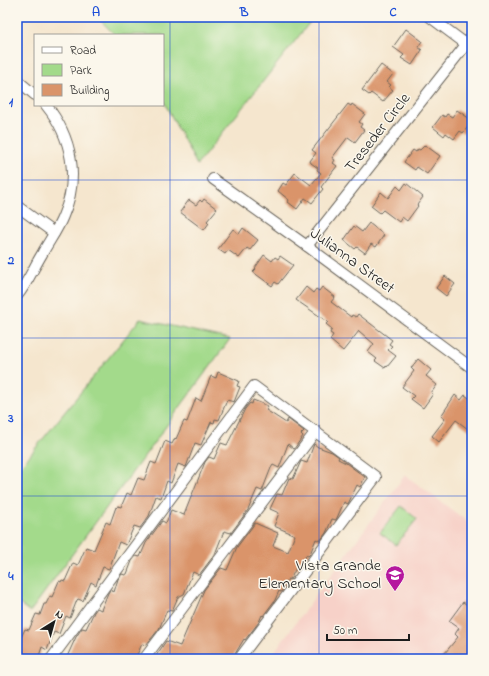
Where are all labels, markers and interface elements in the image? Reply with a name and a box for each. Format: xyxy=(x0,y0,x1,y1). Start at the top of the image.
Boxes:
text: A xyxy=(92,3,100,22)
text: B xyxy=(239,3,249,22)
text: C xyxy=(389,3,397,22)
legend xyxy=(34,34,164,106)
text: Road xyxy=(70,42,96,60)
text: Park xyxy=(70,62,92,80)
text: Building xyxy=(69,82,109,101)
street label: Treseder Circle xyxy=(339,87,417,178)
text: 1 xyxy=(9,93,14,112)
street label: Julianna Street xyxy=(305,222,400,300)
text: 2 xyxy=(7,251,15,270)
text: 3 xyxy=(7,409,14,428)
place label: Vista Grande Elementary School xyxy=(258,554,382,596)
school or university icon: Vista Grande Elementary School xyxy=(384,564,406,592)
text: 4 xyxy=(7,567,14,586)
north arrow xyxy=(34,602,74,642)
text: N xyxy=(52,606,67,623)
scale bar xyxy=(327,616,409,642)
text: 50 m xyxy=(333,622,357,640)

